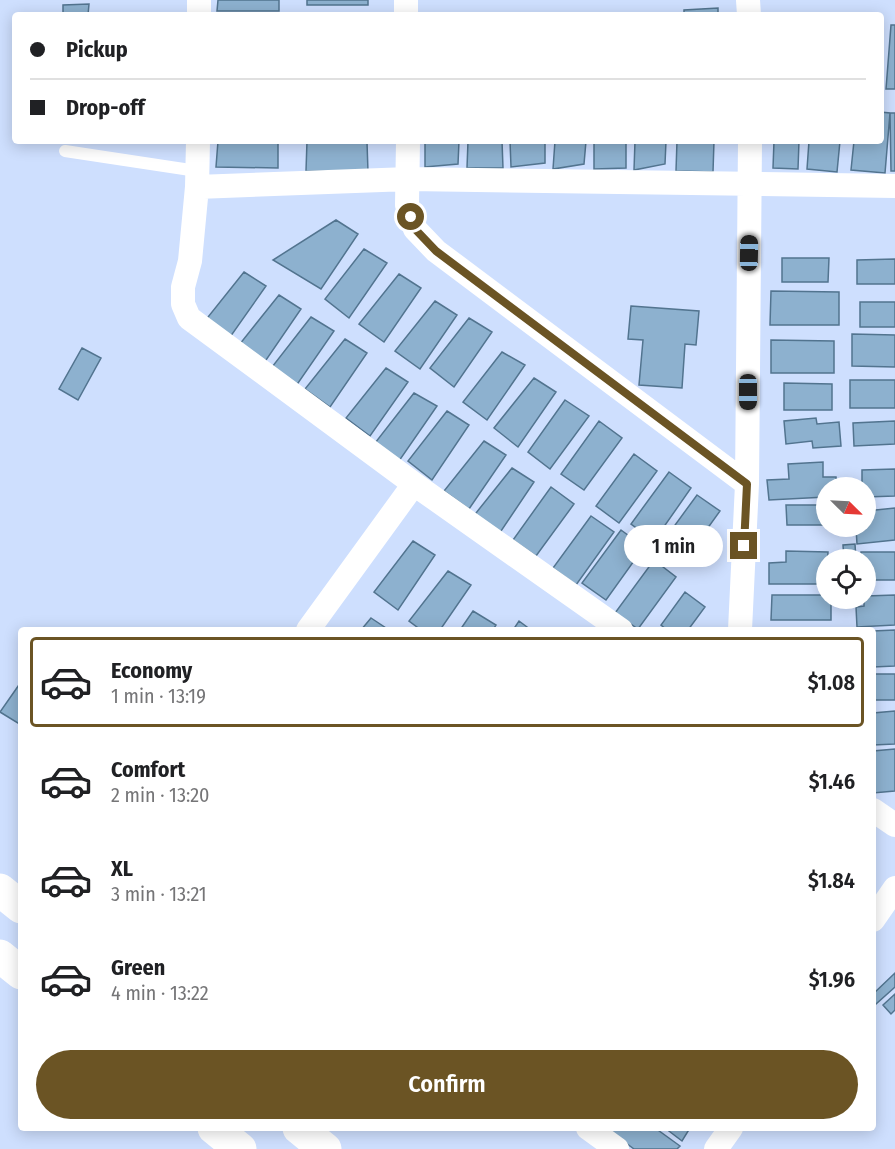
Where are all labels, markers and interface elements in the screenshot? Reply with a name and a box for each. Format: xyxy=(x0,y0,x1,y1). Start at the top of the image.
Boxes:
text: Pickup xyxy=(66,36,128,63)
text: Drop-off xyxy=(66,94,145,121)
route start xyxy=(397,203,424,230)
car xyxy=(740,235,758,271)
car xyxy=(739,374,757,410)
north arrow xyxy=(816,477,876,537)
map controls xyxy=(816,477,876,609)
callout: 1 min xyxy=(624,525,723,567)
route end xyxy=(730,532,757,559)
text: 1 min xyxy=(652,534,695,558)
button: locate xyxy=(816,549,876,609)
icon: car xyxy=(39,655,93,709)
text: Economy xyxy=(111,657,192,684)
text: $1.08 xyxy=(808,669,855,696)
text: 1 min · 13:19 xyxy=(111,684,206,708)
icon: car xyxy=(39,754,93,808)
text: Comfort xyxy=(111,756,185,783)
text: $1.46 xyxy=(809,768,855,795)
text: 2 min · 13:20 xyxy=(111,783,209,807)
icon: car xyxy=(39,853,93,907)
text: XL xyxy=(111,855,133,882)
text: $1.84 xyxy=(808,867,855,894)
text: 3 min · 13:21 xyxy=(111,882,207,906)
icon: car xyxy=(39,952,93,1006)
text: Green xyxy=(111,954,165,981)
text: $1.96 xyxy=(809,966,855,993)
text: 4 min · 13:22 xyxy=(111,981,209,1005)
button: Confirm xyxy=(36,1050,858,1119)

